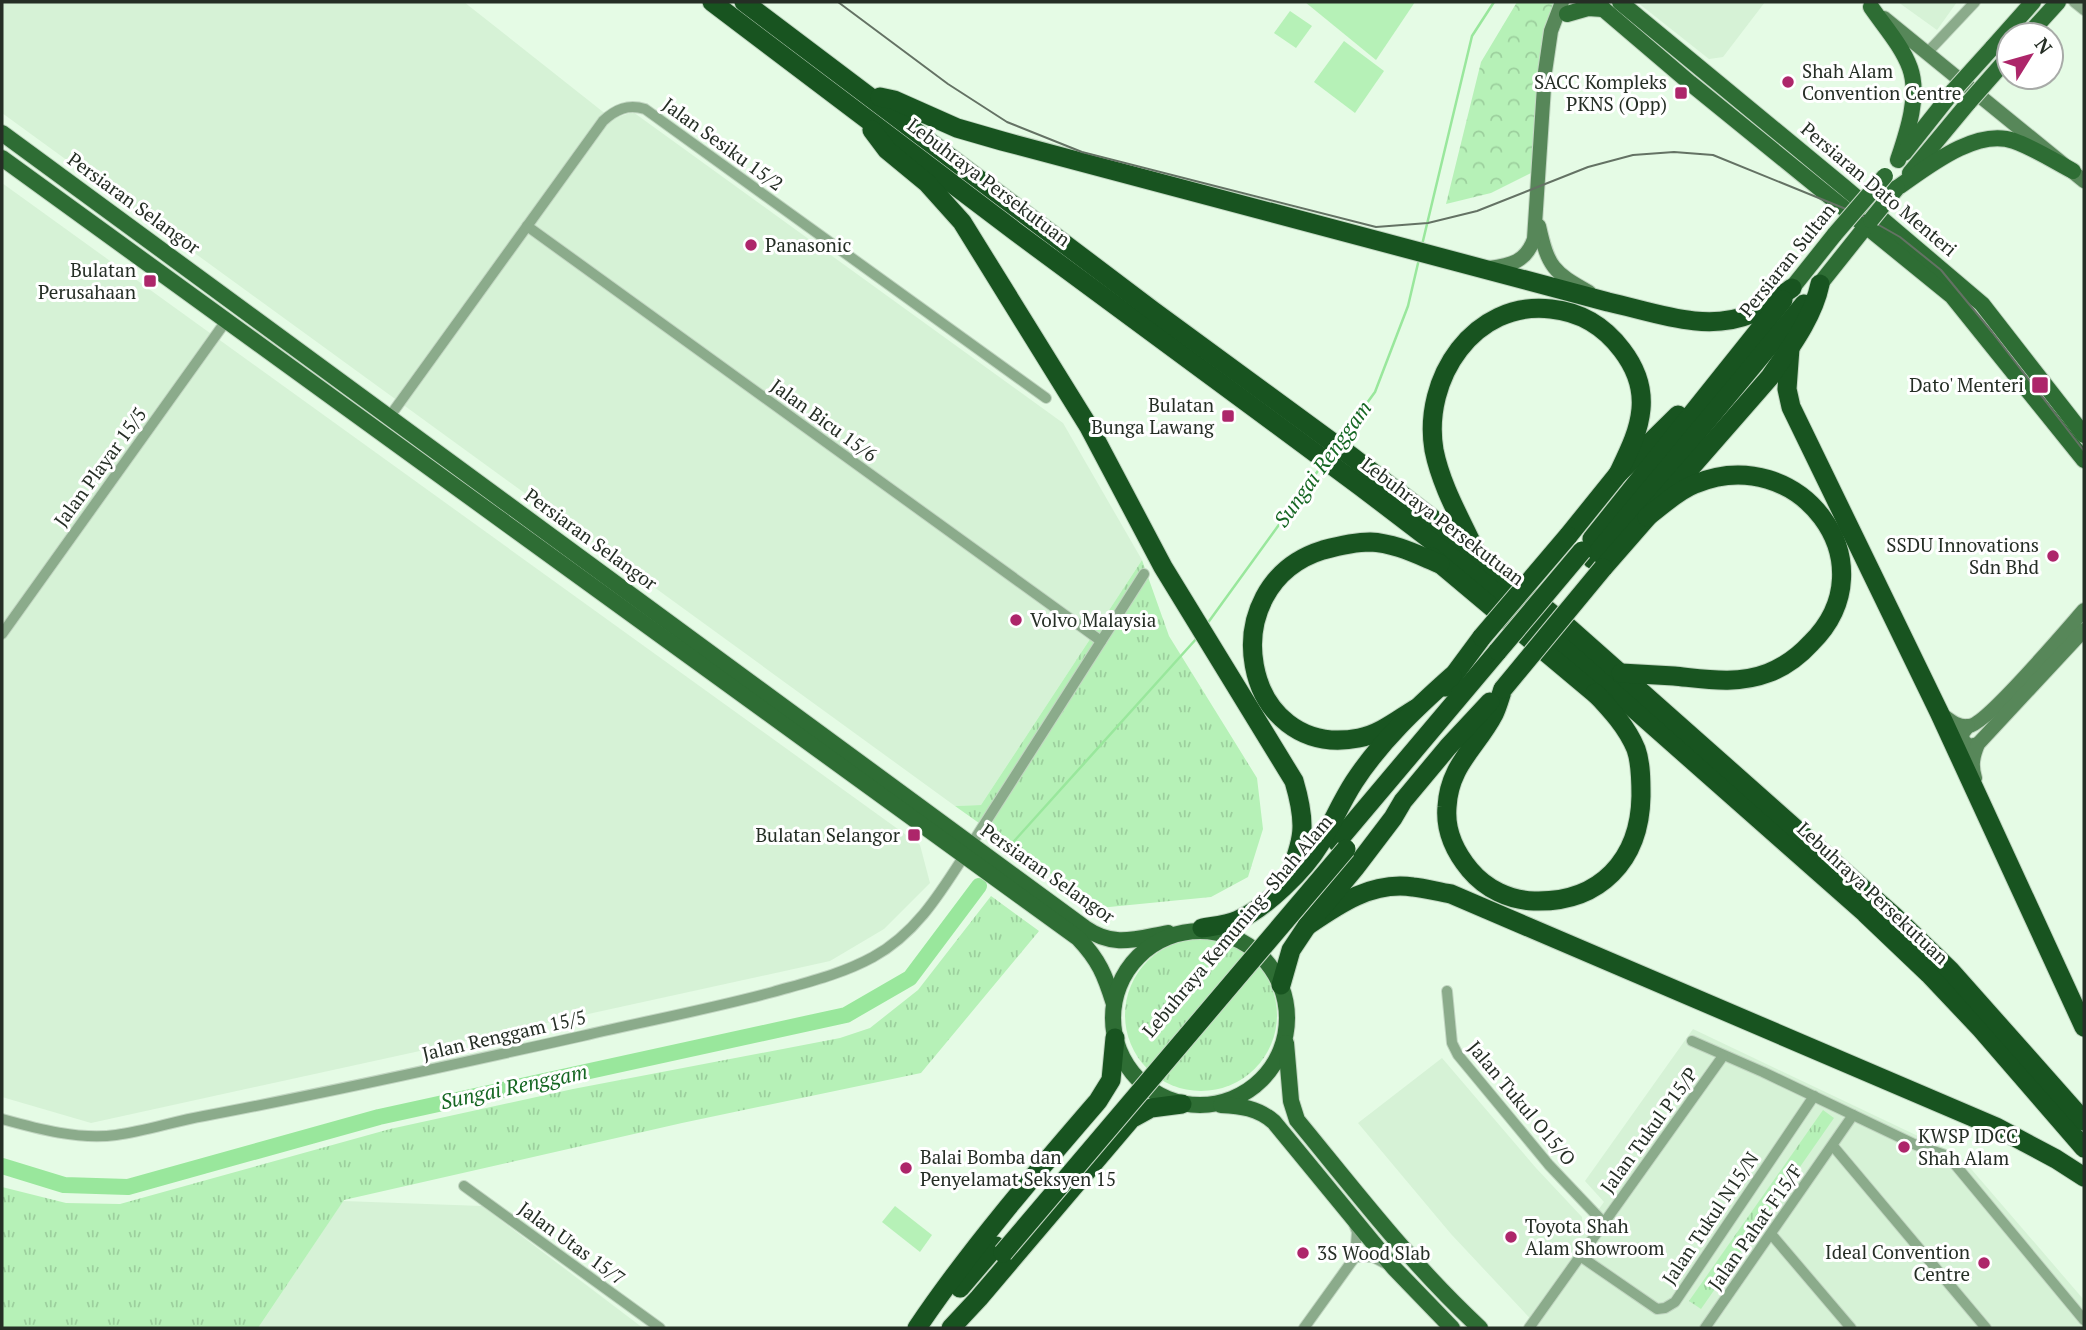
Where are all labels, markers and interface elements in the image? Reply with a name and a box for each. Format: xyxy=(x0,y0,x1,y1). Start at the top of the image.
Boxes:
north arrow xyxy=(1995,21,2065,91)
text: N xyxy=(2030,32,2059,59)
place label: Shah Alam Convention Centre xyxy=(1802,58,1961,105)
place label: SACC Kompleks PKNS (Opp) xyxy=(1534,69,1667,116)
marker: Shah Alam Convention Centre xyxy=(1780,74,1796,90)
marker: SACC Kompleks PKNS (Opp) xyxy=(1673,85,1689,101)
street label: Jalan Sesiku 15/2 xyxy=(658,91,789,196)
street label: Lebuhraya Persekutuan xyxy=(903,112,1076,251)
street label: Persiaran Dato Menteri xyxy=(1796,116,1962,261)
street label: Persiaran Selangor xyxy=(63,146,206,260)
street label: Persiaran Sultan xyxy=(1733,198,1840,321)
place label: Panasonic xyxy=(765,232,852,257)
marker: Panasonic xyxy=(743,237,759,253)
place label: Bulatan Perusahaan xyxy=(38,257,136,304)
marker: Bulatan Perusahaan xyxy=(142,273,158,289)
street label: Jalan Bicu 15/6 xyxy=(766,372,883,467)
place label: Dato' Menteri xyxy=(1909,372,2024,397)
marker: Dato' Menteri xyxy=(2030,375,2050,395)
place label: Bulatan Bunga Lawang xyxy=(1091,392,1215,439)
water label: Sungai Renggam xyxy=(1267,395,1377,532)
street label: Jalan Playar 15/5 xyxy=(48,402,151,531)
marker: Bulatan Bunga Lawang xyxy=(1220,408,1236,424)
street label: Lebuhraya Persekutuan xyxy=(1357,451,1530,590)
street label: Persiaran Selangor xyxy=(520,482,663,596)
place label: SSDU Innovations Sdn Bhd xyxy=(1886,532,2039,579)
marker: SSDU Innovations Sdn Bhd xyxy=(2045,548,2061,564)
place label: Volvo Malaysia xyxy=(1030,607,1157,632)
marker: Volvo Malaysia xyxy=(1008,612,1024,628)
street label: Lebuhraya Kemuning–Shah Alam xyxy=(1136,809,1337,1042)
street label: Lebuhraya Persekutuan xyxy=(1792,816,1954,969)
street label: Persiaran Selangor xyxy=(976,817,1121,929)
place label: Bulatan Selangor xyxy=(755,822,901,847)
marker: Bulatan Selangor xyxy=(906,827,922,843)
street label: Jalan Renggam 15/5 xyxy=(420,1004,588,1066)
street label: Jalan Tukul O15/O xyxy=(1463,1035,1582,1170)
water label: Sungai Renggam xyxy=(438,1057,590,1115)
street label: Jalan Tukul P15/P xyxy=(1594,1062,1703,1198)
place label: KWSP IDCC Shah Alam xyxy=(1918,1123,2018,1170)
marker: KWSP IDCC Shah Alam xyxy=(1896,1139,1912,1155)
place label: Balai Bomba dan Penyelamat Seksyen 15 xyxy=(920,1144,1116,1191)
street label: Jalan Tukul N15/N xyxy=(1656,1146,1763,1289)
street label: Jalan Pahat F15/F xyxy=(1702,1159,1807,1295)
marker: Balai Bomba dan Penyelamat Seksyen 15 xyxy=(898,1160,914,1176)
street label: Jalan Utas 15/7 xyxy=(514,1195,631,1290)
place label: Toyota Shah Alam Showroom xyxy=(1525,1213,1665,1260)
marker: Toyota Shah Alam Showroom xyxy=(1503,1229,1519,1245)
place label: Ideal Convention Centre xyxy=(1825,1239,1970,1286)
place label: 3S Wood Slab xyxy=(1317,1240,1430,1265)
marker: 3S Wood Slab xyxy=(1295,1245,1311,1261)
marker: Ideal Convention Centre xyxy=(1976,1255,1992,1271)

